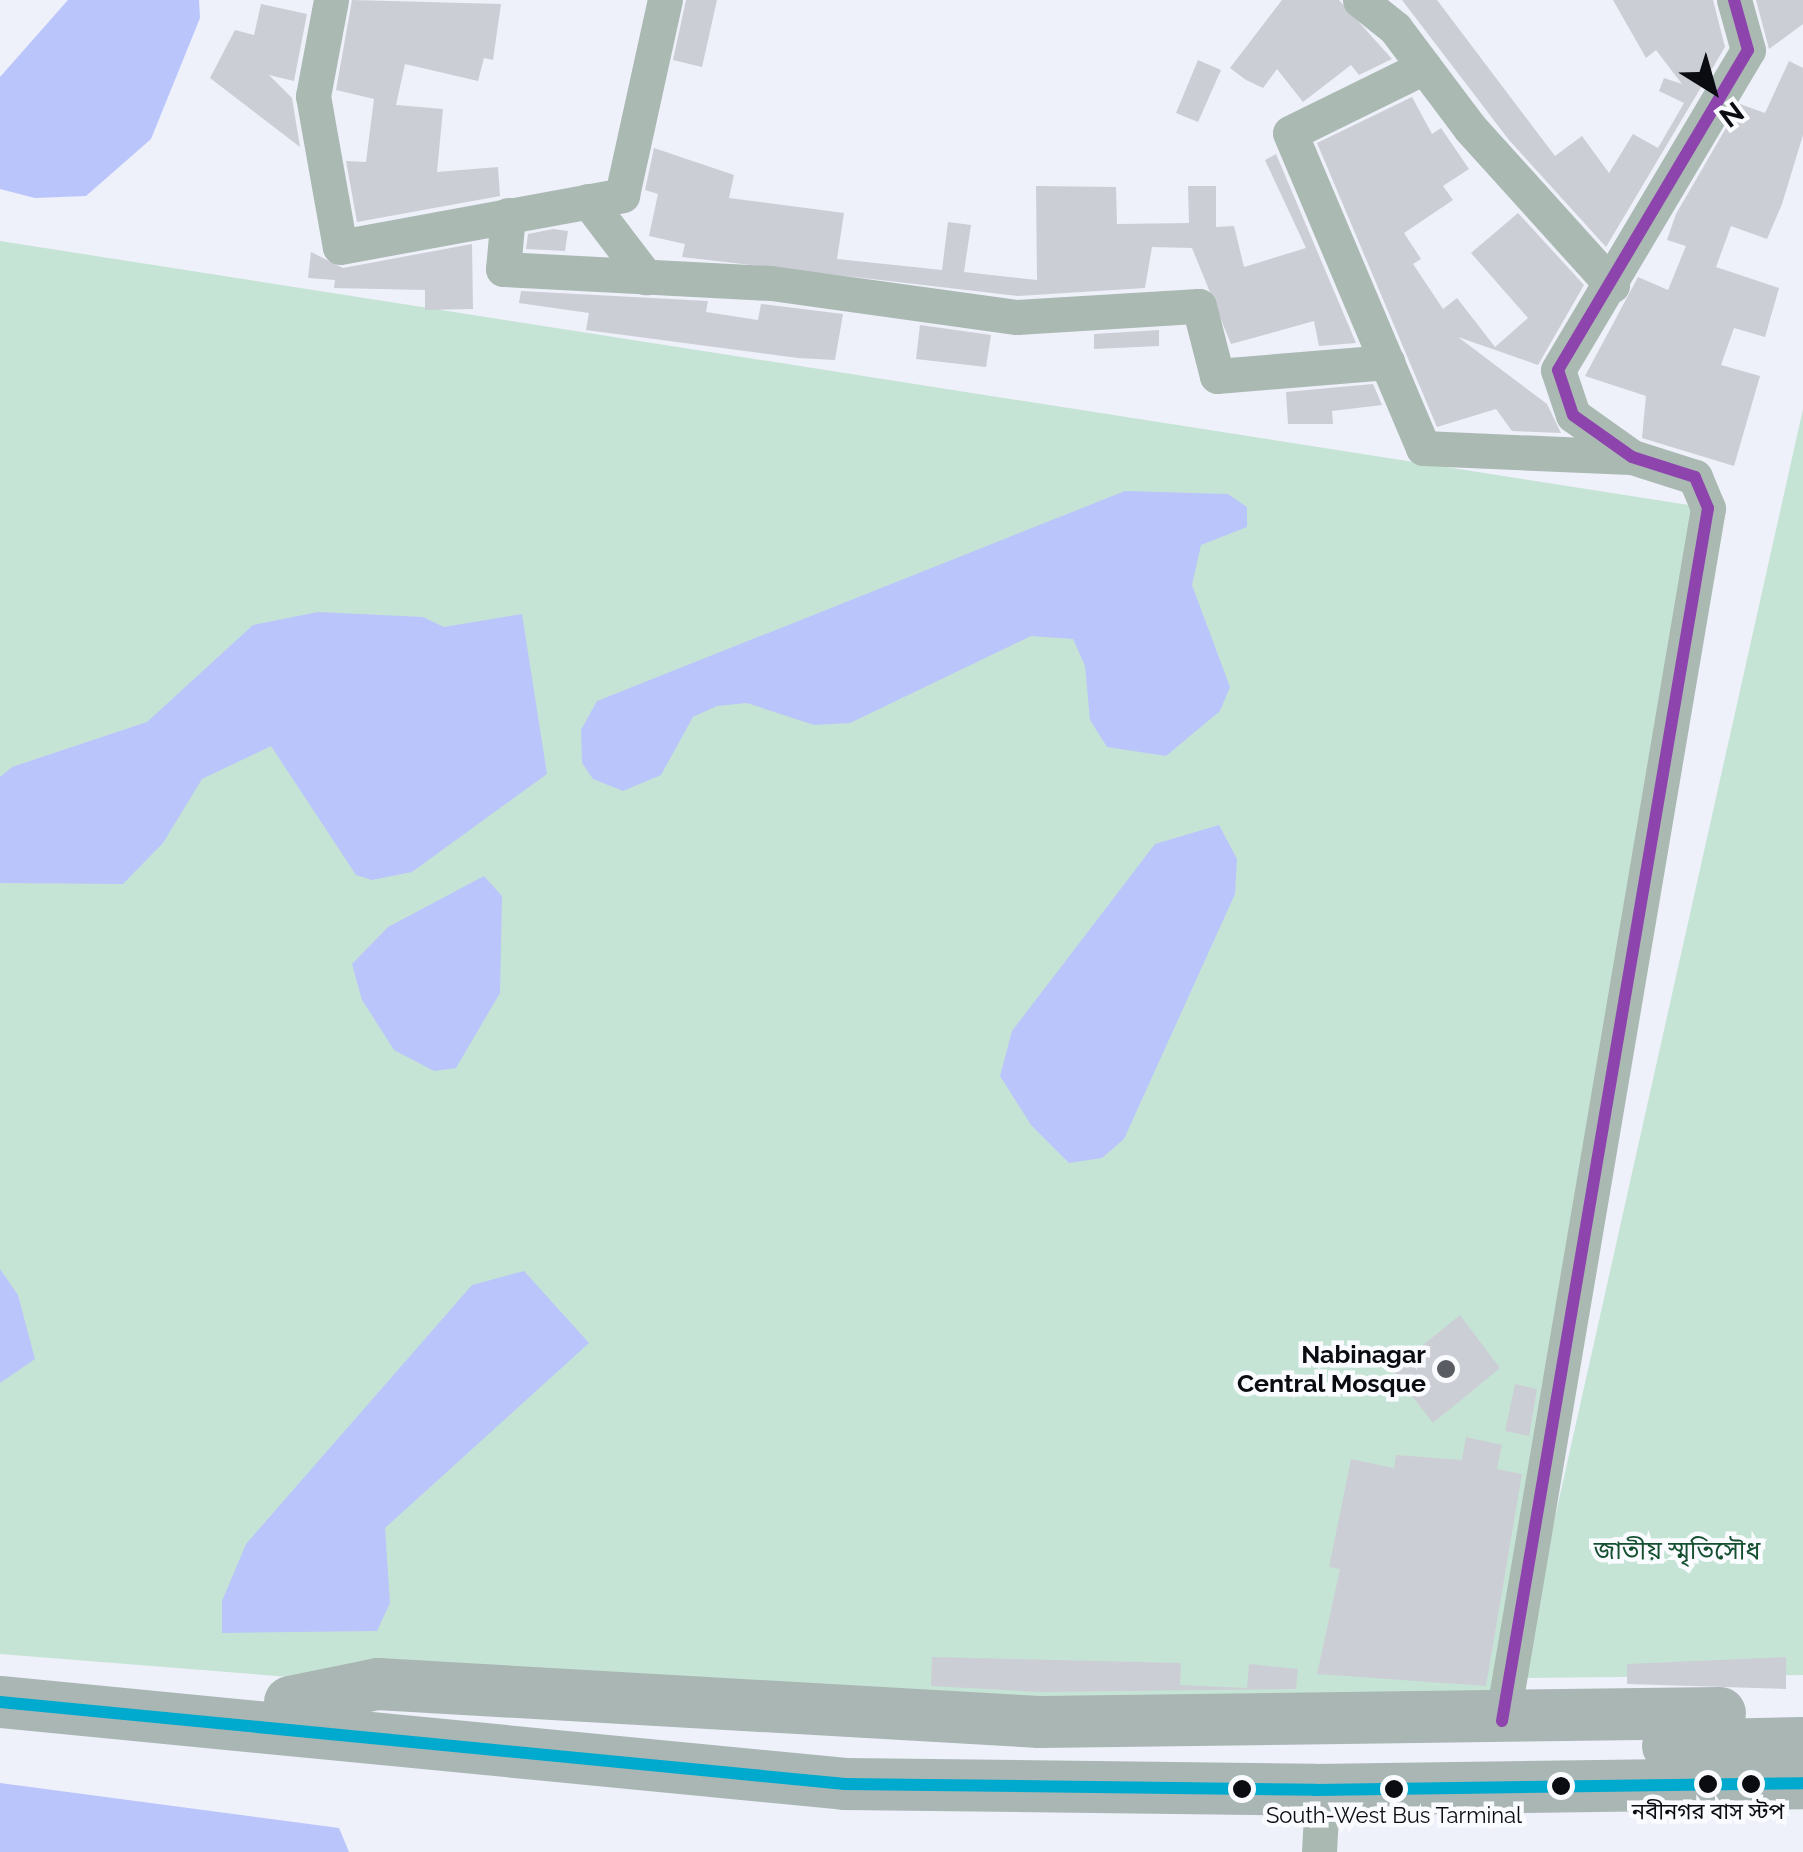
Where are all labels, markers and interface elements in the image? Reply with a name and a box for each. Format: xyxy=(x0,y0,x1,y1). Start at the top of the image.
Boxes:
north arrow xyxy=(1663,40,1763,140)
text: N xyxy=(1713,95,1750,134)
place label: Nabinagar Central Mosque xyxy=(1236,1340,1426,1399)
marker: Nabinagar Central Mosque xyxy=(1435,1358,1457,1380)
park label: জাতীয় স্মৃতিসৌধ xyxy=(1594,1535,1760,1565)
marker: নবীনগর বাস স্টপ xyxy=(1698,1774,1718,1794)
unlabelled marker xyxy=(1741,1774,1761,1794)
unlabelled marker xyxy=(1551,1776,1571,1796)
unlabelled marker xyxy=(1232,1779,1252,1799)
marker: South-West Bus Tarminal xyxy=(1384,1779,1404,1799)
place label: নবীনগর বাস স্টপ xyxy=(1632,1799,1784,1825)
place label: South-West Bus Tarminal xyxy=(1266,1803,1522,1829)

